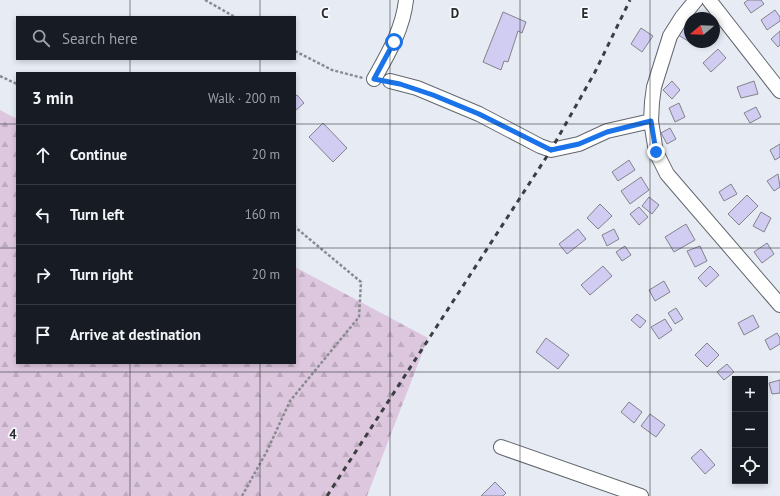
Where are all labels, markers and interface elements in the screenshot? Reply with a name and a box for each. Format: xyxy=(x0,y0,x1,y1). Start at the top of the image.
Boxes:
text: C xyxy=(321,5,329,22)
text: D xyxy=(451,5,459,22)
text: E xyxy=(582,5,589,22)
north arrow xyxy=(684,12,720,48)
search box xyxy=(16,16,296,60)
icon: search xyxy=(30,27,52,49)
text: Search here xyxy=(62,29,138,48)
route start xyxy=(385,33,403,51)
text: 3 min xyxy=(32,87,73,109)
text: Walk · 200 m xyxy=(208,90,280,107)
route end xyxy=(647,143,665,161)
icon: ahead xyxy=(32,144,54,166)
text: Continue xyxy=(70,145,127,164)
text: 20 m xyxy=(252,146,280,163)
icon: left xyxy=(32,204,54,226)
text: Turn left xyxy=(70,205,124,224)
text: 160 m xyxy=(245,206,280,223)
icon: right xyxy=(32,264,54,286)
text: Turn right xyxy=(70,265,133,284)
text: 20 m xyxy=(252,266,280,283)
icon: arrive xyxy=(32,324,54,346)
text: Arrive at destination xyxy=(70,325,201,344)
map controls xyxy=(732,376,768,484)
button: + xyxy=(732,376,768,412)
button: − xyxy=(732,412,768,448)
text: 4 xyxy=(9,426,17,443)
button: locate xyxy=(732,448,768,484)

